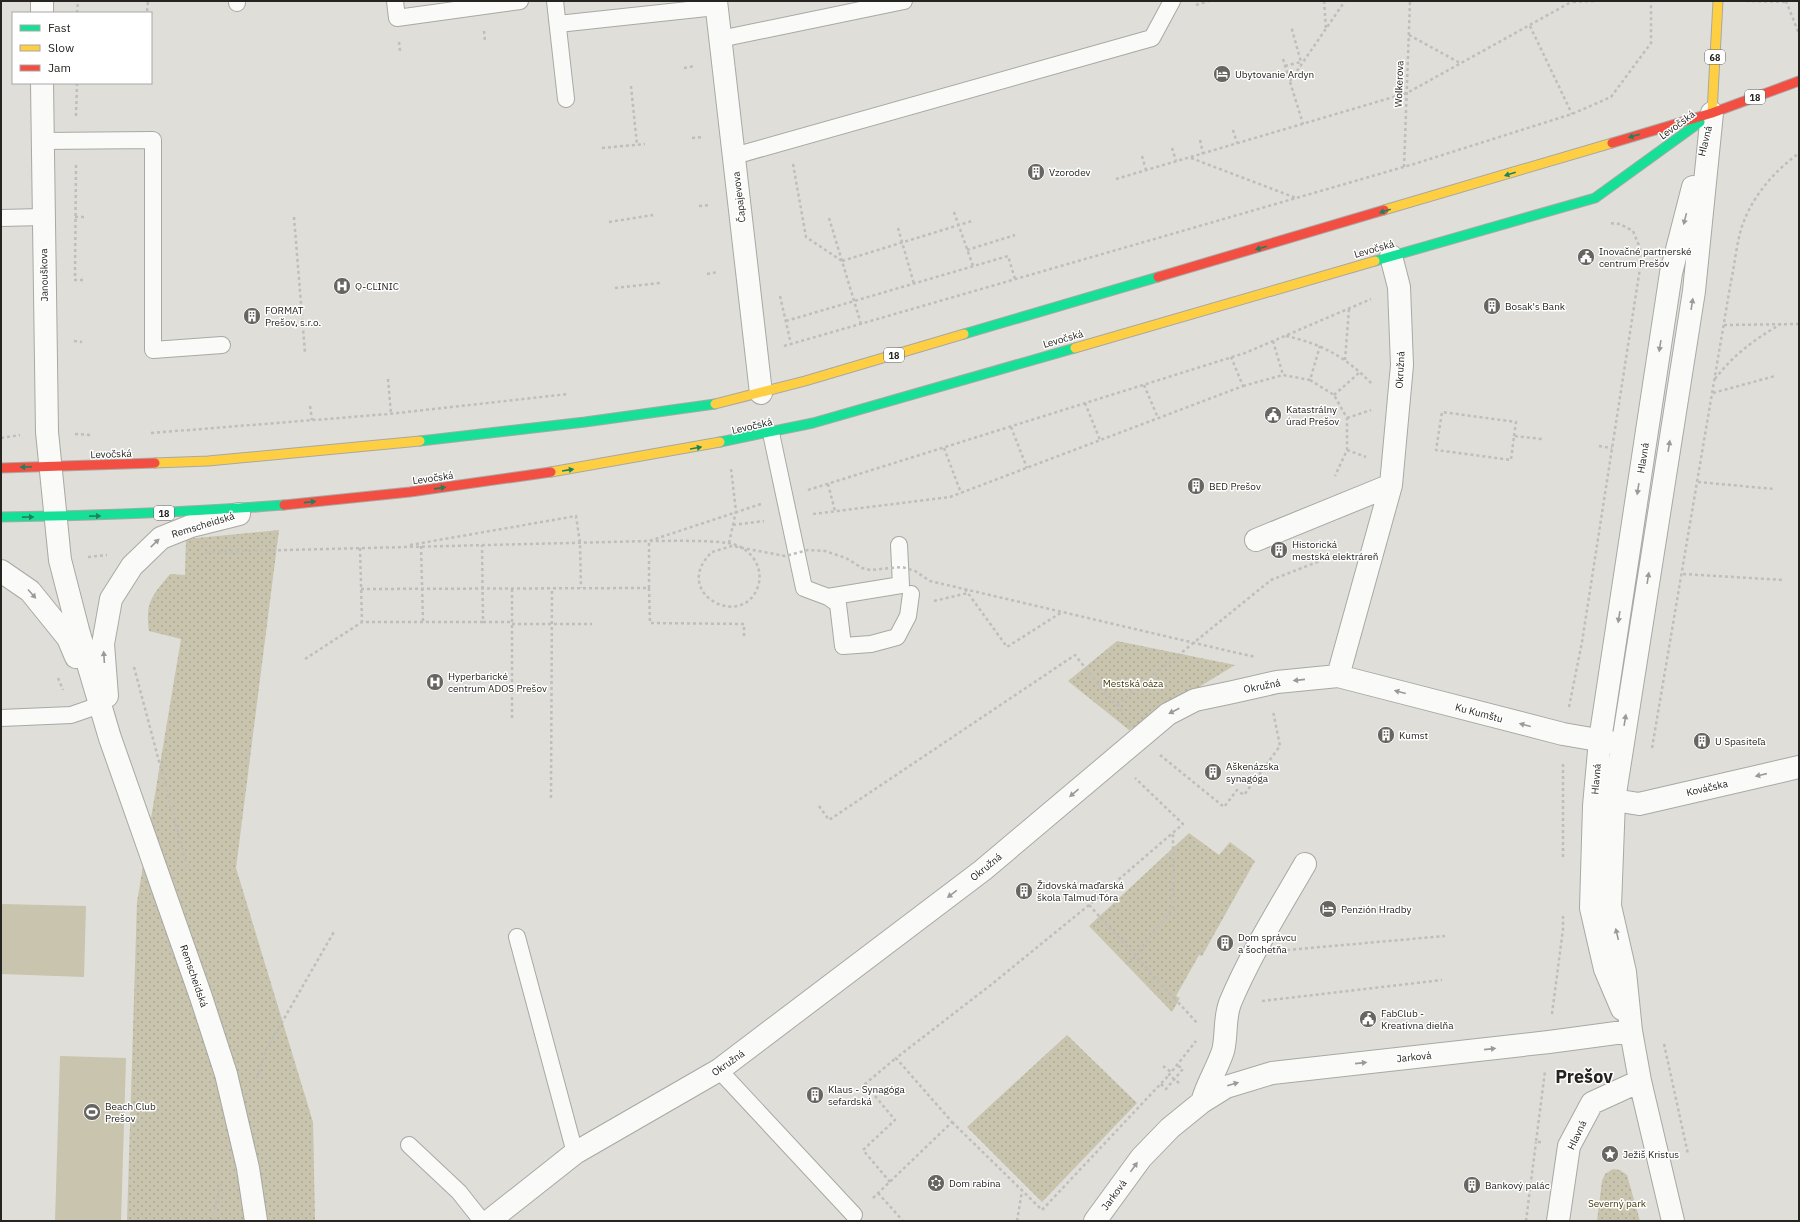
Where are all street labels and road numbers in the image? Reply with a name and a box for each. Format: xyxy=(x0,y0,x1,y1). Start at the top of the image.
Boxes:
road number: 68 xyxy=(1705,50,1725,64)
street label: Wolkerova xyxy=(1392,60,1406,108)
road number: 18 xyxy=(1745,90,1765,104)
street label: Levočská xyxy=(1656,107,1698,142)
street label: Hlavná xyxy=(1695,124,1715,158)
street label: Čapajevova xyxy=(729,170,749,223)
street label: Levočská xyxy=(1352,237,1396,261)
street label: Janouškova xyxy=(37,248,51,302)
street label: Levočská xyxy=(1041,327,1085,351)
road number: 18 xyxy=(884,348,904,362)
street label: Okružná xyxy=(1393,350,1408,389)
street label: Levočská xyxy=(730,415,774,437)
street label: Hlavná xyxy=(1634,441,1652,474)
street label: Levočská xyxy=(90,447,132,461)
street label: Levočská xyxy=(412,469,455,487)
road number: 18 xyxy=(154,506,174,520)
street label: Remscheidská xyxy=(170,509,237,541)
street label: Okružná xyxy=(1242,676,1282,696)
street label: Ku Kumštu xyxy=(1454,700,1504,726)
street label: Hlavná xyxy=(1588,762,1604,795)
street label: Kováčska xyxy=(1685,777,1730,799)
street label: Okružná xyxy=(967,850,1005,884)
street label: Remscheidská xyxy=(177,943,211,1010)
street label: Okružná xyxy=(709,1047,748,1079)
street label: Jarková xyxy=(1396,1049,1433,1065)
street label: Hlavná xyxy=(1565,1118,1590,1152)
street label: Jarková xyxy=(1098,1177,1130,1213)

